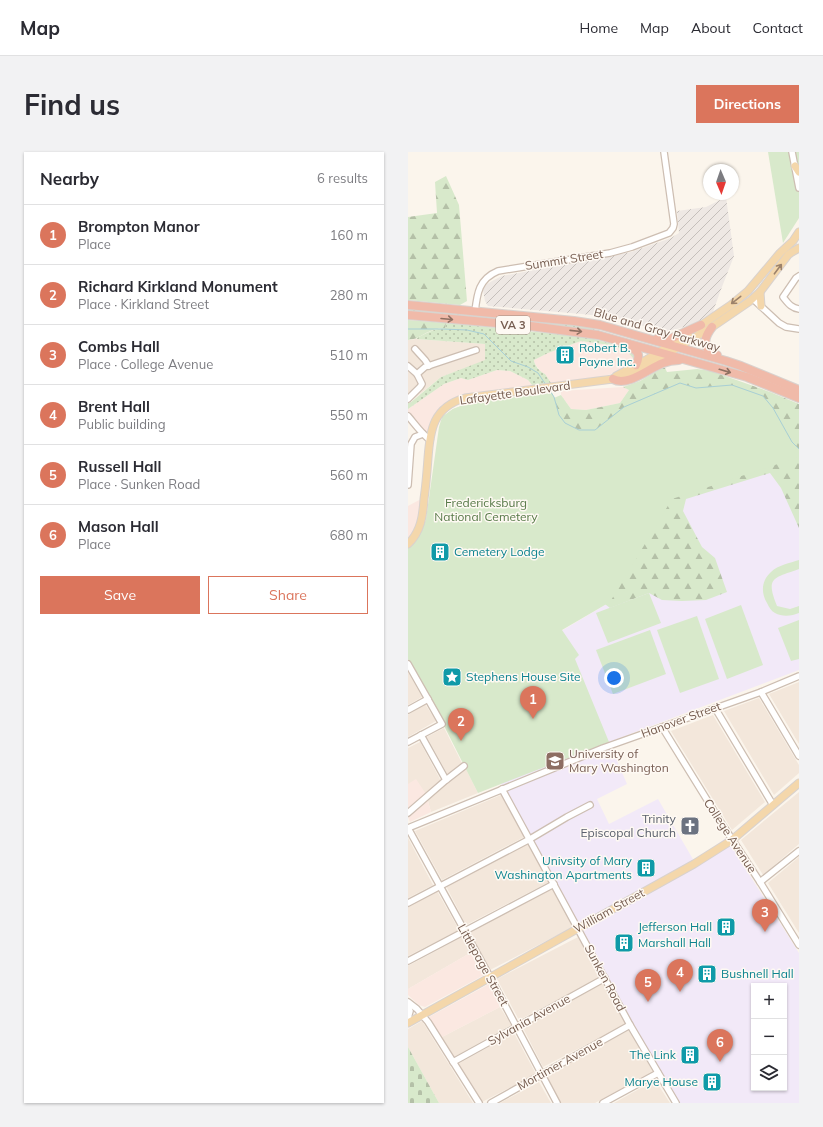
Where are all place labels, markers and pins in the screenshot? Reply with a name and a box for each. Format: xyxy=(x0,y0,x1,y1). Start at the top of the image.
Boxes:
place label: Robert B. Payne Inc. xyxy=(579,340,636,369)
building icon: Robert B. Payne Inc. xyxy=(554,344,576,366)
building icon: Cemetery Lodge xyxy=(429,541,451,563)
place label: Cemetery Lodge xyxy=(454,544,545,559)
place icon: Stephens House Site xyxy=(441,666,463,688)
place label: Stephens House Site xyxy=(466,669,581,684)
pin: 1 xyxy=(520,686,546,719)
pin: 2 xyxy=(448,708,474,741)
place label: University of Mary Washington xyxy=(569,746,669,775)
school or university icon: University of Mary Washington xyxy=(544,750,566,772)
place label: Trinity Episcopal Church xyxy=(580,811,677,840)
church icon: Trinity Episcopal Church xyxy=(679,815,701,837)
place label: Univsity of Mary Washington Apartments xyxy=(495,853,633,882)
building icon: Univsity of Mary Washington Apartments xyxy=(635,857,657,879)
pin: 3 xyxy=(752,899,778,932)
building icon: Jefferson Hall xyxy=(715,916,737,938)
place label: Jefferson Hall xyxy=(638,919,712,934)
building icon: Marshall Hall xyxy=(613,932,635,954)
place label: Marshall Hall xyxy=(638,935,711,950)
pin: 4 xyxy=(667,959,693,992)
building icon: Bushnell Hall xyxy=(696,963,718,985)
place label: Bushnell Hall xyxy=(721,966,794,981)
pin: 5 xyxy=(635,969,661,1002)
pin: 6 xyxy=(707,1029,733,1062)
building icon: The Link xyxy=(679,1044,701,1066)
place label: The Link xyxy=(629,1047,677,1062)
building icon: Marye House xyxy=(701,1071,723,1093)
place label: Marye House xyxy=(624,1074,698,1089)

